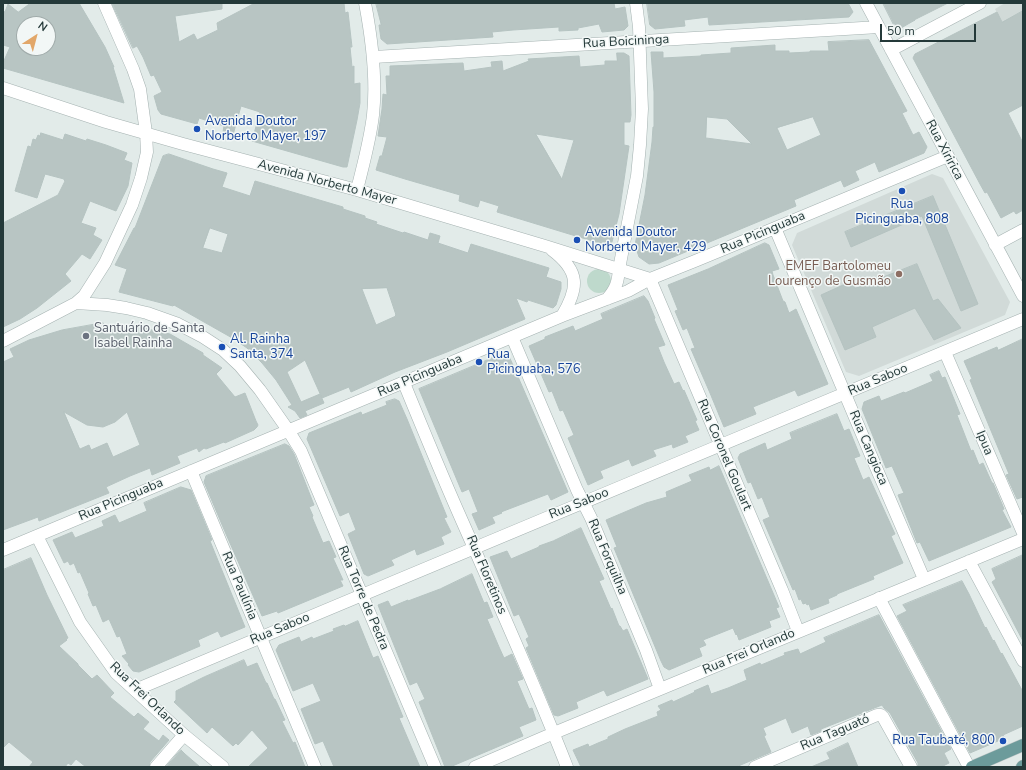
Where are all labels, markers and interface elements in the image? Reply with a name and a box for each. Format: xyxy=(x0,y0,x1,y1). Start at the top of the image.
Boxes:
north arrow xyxy=(16,16,56,56)
scale bar xyxy=(882,16,978,42)
text: N xyxy=(35,18,50,35)
text: 50 m xyxy=(887,23,915,39)
street label: Rua Boicininga xyxy=(582,32,670,52)
place label: Avenida Doutor Norberto Mayer, 197 xyxy=(205,114,327,145)
street label: Rua Xiririca xyxy=(922,117,966,183)
marker: Avenida Doutor Norberto Mayer, 197 xyxy=(192,124,202,134)
street label: Avenida Norberto Mayer xyxy=(256,157,398,209)
marker: Rua Picinguaba, 808 xyxy=(897,186,907,196)
place label: Rua Picinguaba, 808 xyxy=(855,197,949,228)
street label: Rua Picinguaba xyxy=(718,208,808,258)
place label: Avenida Doutor Norberto Mayer, 429 xyxy=(585,225,707,256)
marker: Avenida Doutor Norberto Mayer, 429 xyxy=(572,235,582,245)
place label: EMEF Bartolomeu Lourenço de Gusmão xyxy=(768,259,891,290)
marker: EMEF Bartolomeu Lourenço de Gusmão xyxy=(894,269,904,279)
place label: Santuário de Santa Isabel Rainha xyxy=(94,321,205,352)
marker: Santuário de Santa Isabel Rainha xyxy=(81,331,91,341)
place label: Al. Rainha Santa, 374 xyxy=(230,332,293,363)
marker: Al. Rainha Santa, 374 xyxy=(217,342,227,352)
place label: Rua Picinguaba, 576 xyxy=(487,347,581,378)
street label: Rua Picinguaba xyxy=(375,351,465,401)
marker: Rua Picinguaba, 576 xyxy=(474,357,484,367)
street label: Rua Saboo xyxy=(846,360,910,400)
street label: Rua Coronel Goulart xyxy=(694,397,754,513)
street label: Rua Cangioca xyxy=(845,408,891,488)
street label: Ipua xyxy=(972,428,996,458)
street label: Rua Picinguaba xyxy=(76,475,166,525)
street label: Rua Saboo xyxy=(547,485,611,523)
street label: Rua Forquilha xyxy=(584,517,630,597)
street label: Rua Floretinos xyxy=(462,533,510,617)
street label: Rua Torre de Pedra xyxy=(334,544,392,652)
street label: Rua Paulínia xyxy=(218,550,260,622)
street label: Rua Saboo xyxy=(248,609,312,649)
street label: Rua Frei Orlando xyxy=(701,626,797,678)
street label: Rua Frei Orlando xyxy=(106,659,188,739)
street label: Rua Taguató xyxy=(798,711,872,755)
place label: Rua Taubaté, 800 xyxy=(892,733,995,749)
marker: Rua Taubaté, 800 xyxy=(998,736,1008,746)

